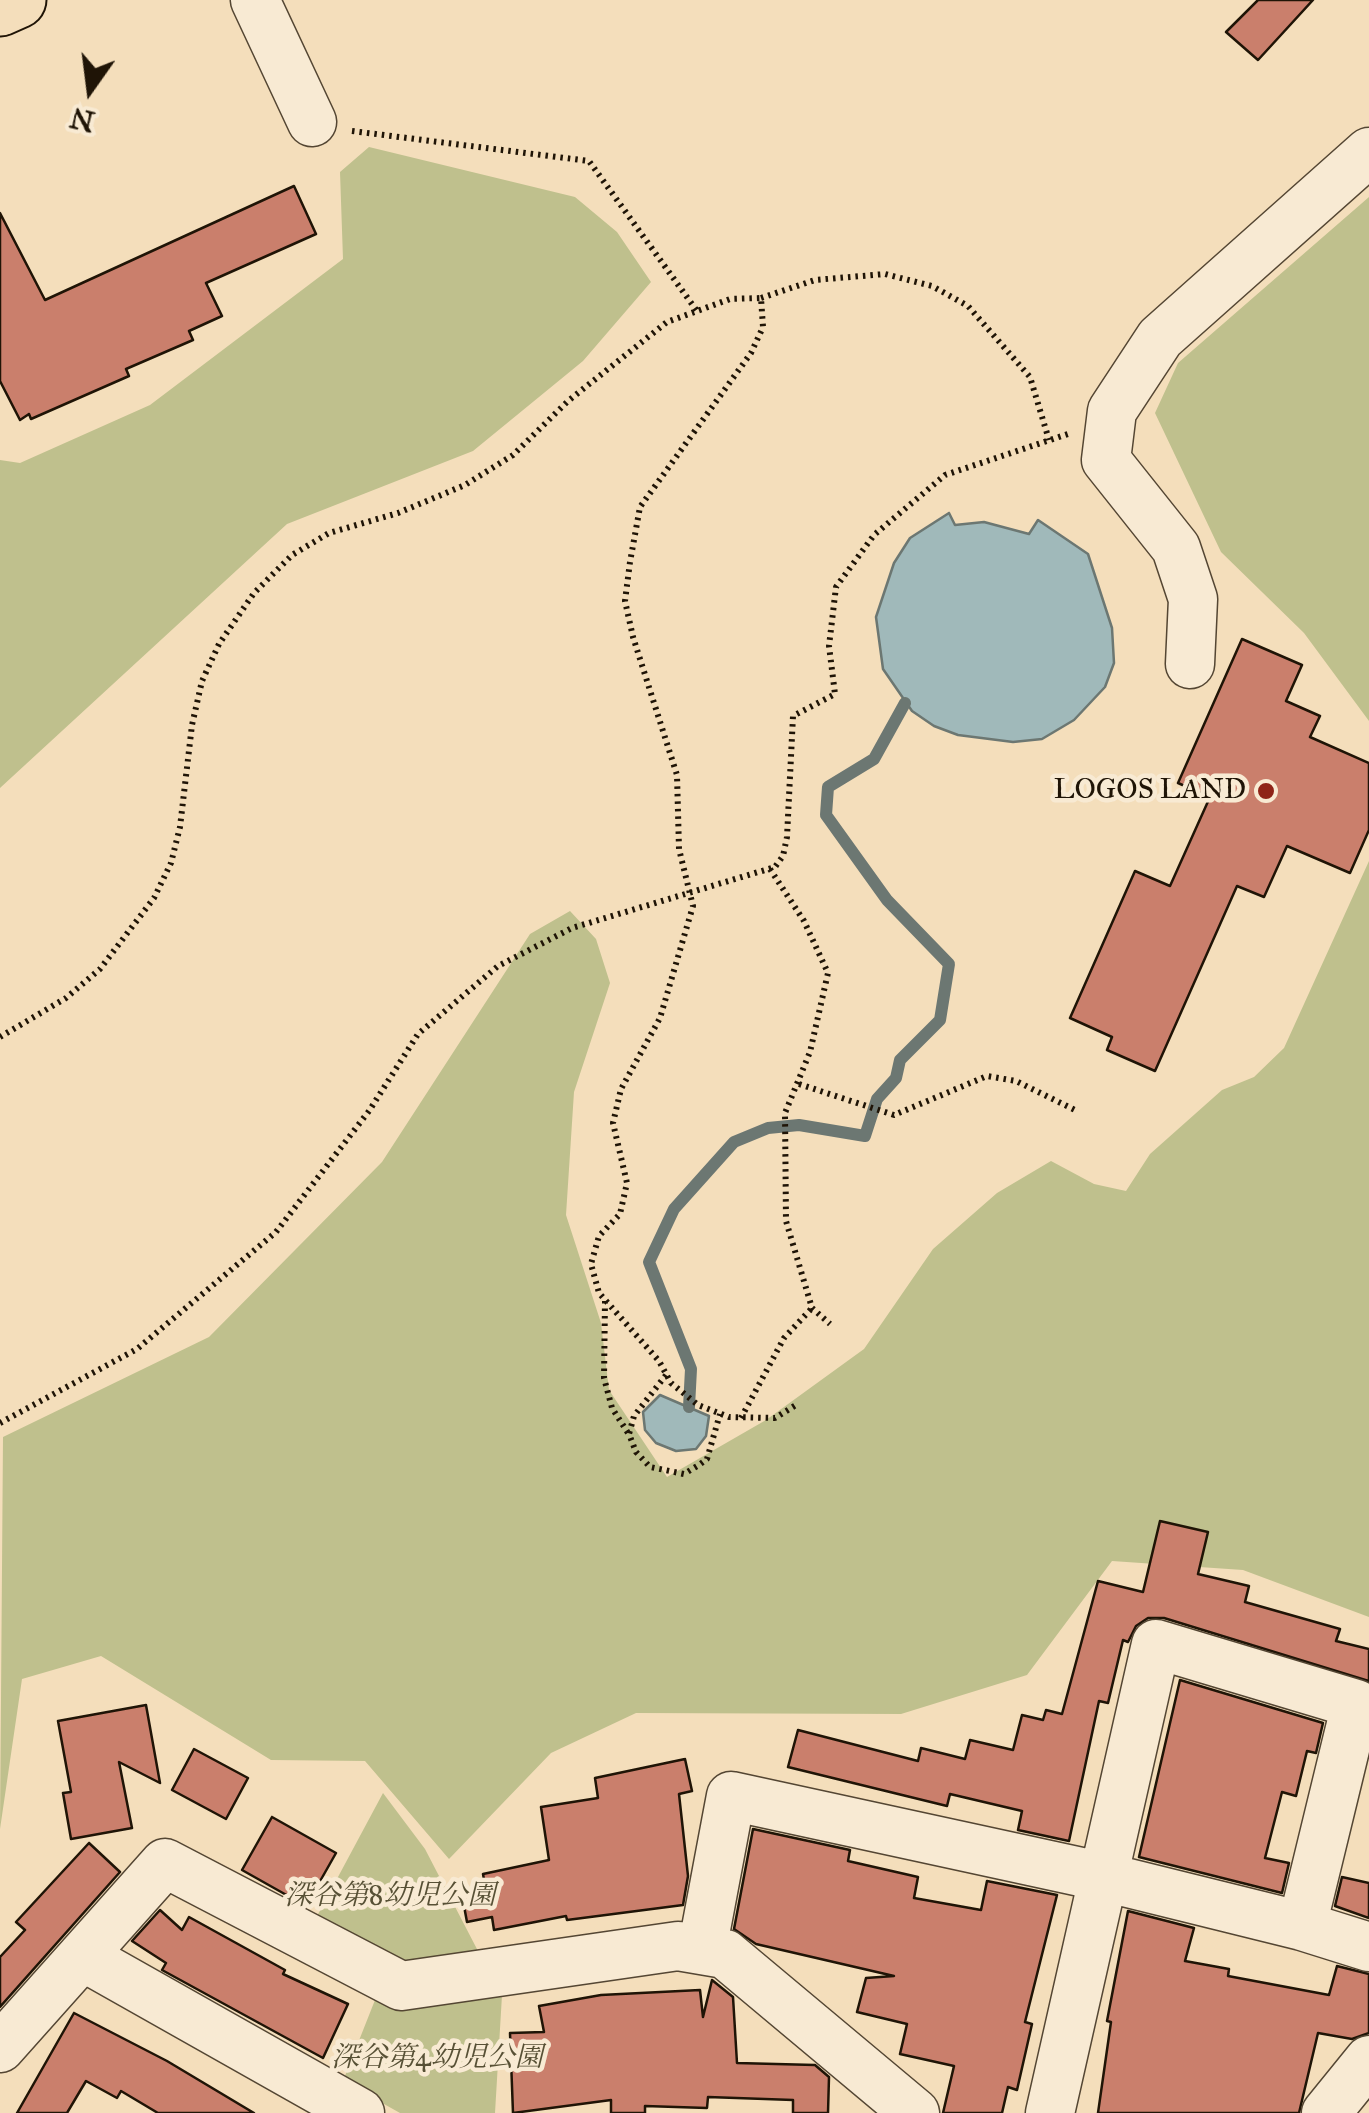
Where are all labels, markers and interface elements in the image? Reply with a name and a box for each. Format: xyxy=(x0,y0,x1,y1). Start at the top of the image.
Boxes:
north arrow xyxy=(40,40,140,140)
text: N xyxy=(67,100,98,139)
place label: LOGOS LAND xyxy=(1054,774,1246,808)
marker: LOGOS LAND xyxy=(1255,780,1277,802)
park label: 深谷第8幼児公園 xyxy=(285,1880,495,1914)
park label: 深谷第4幼児公園 xyxy=(331,2042,543,2076)

